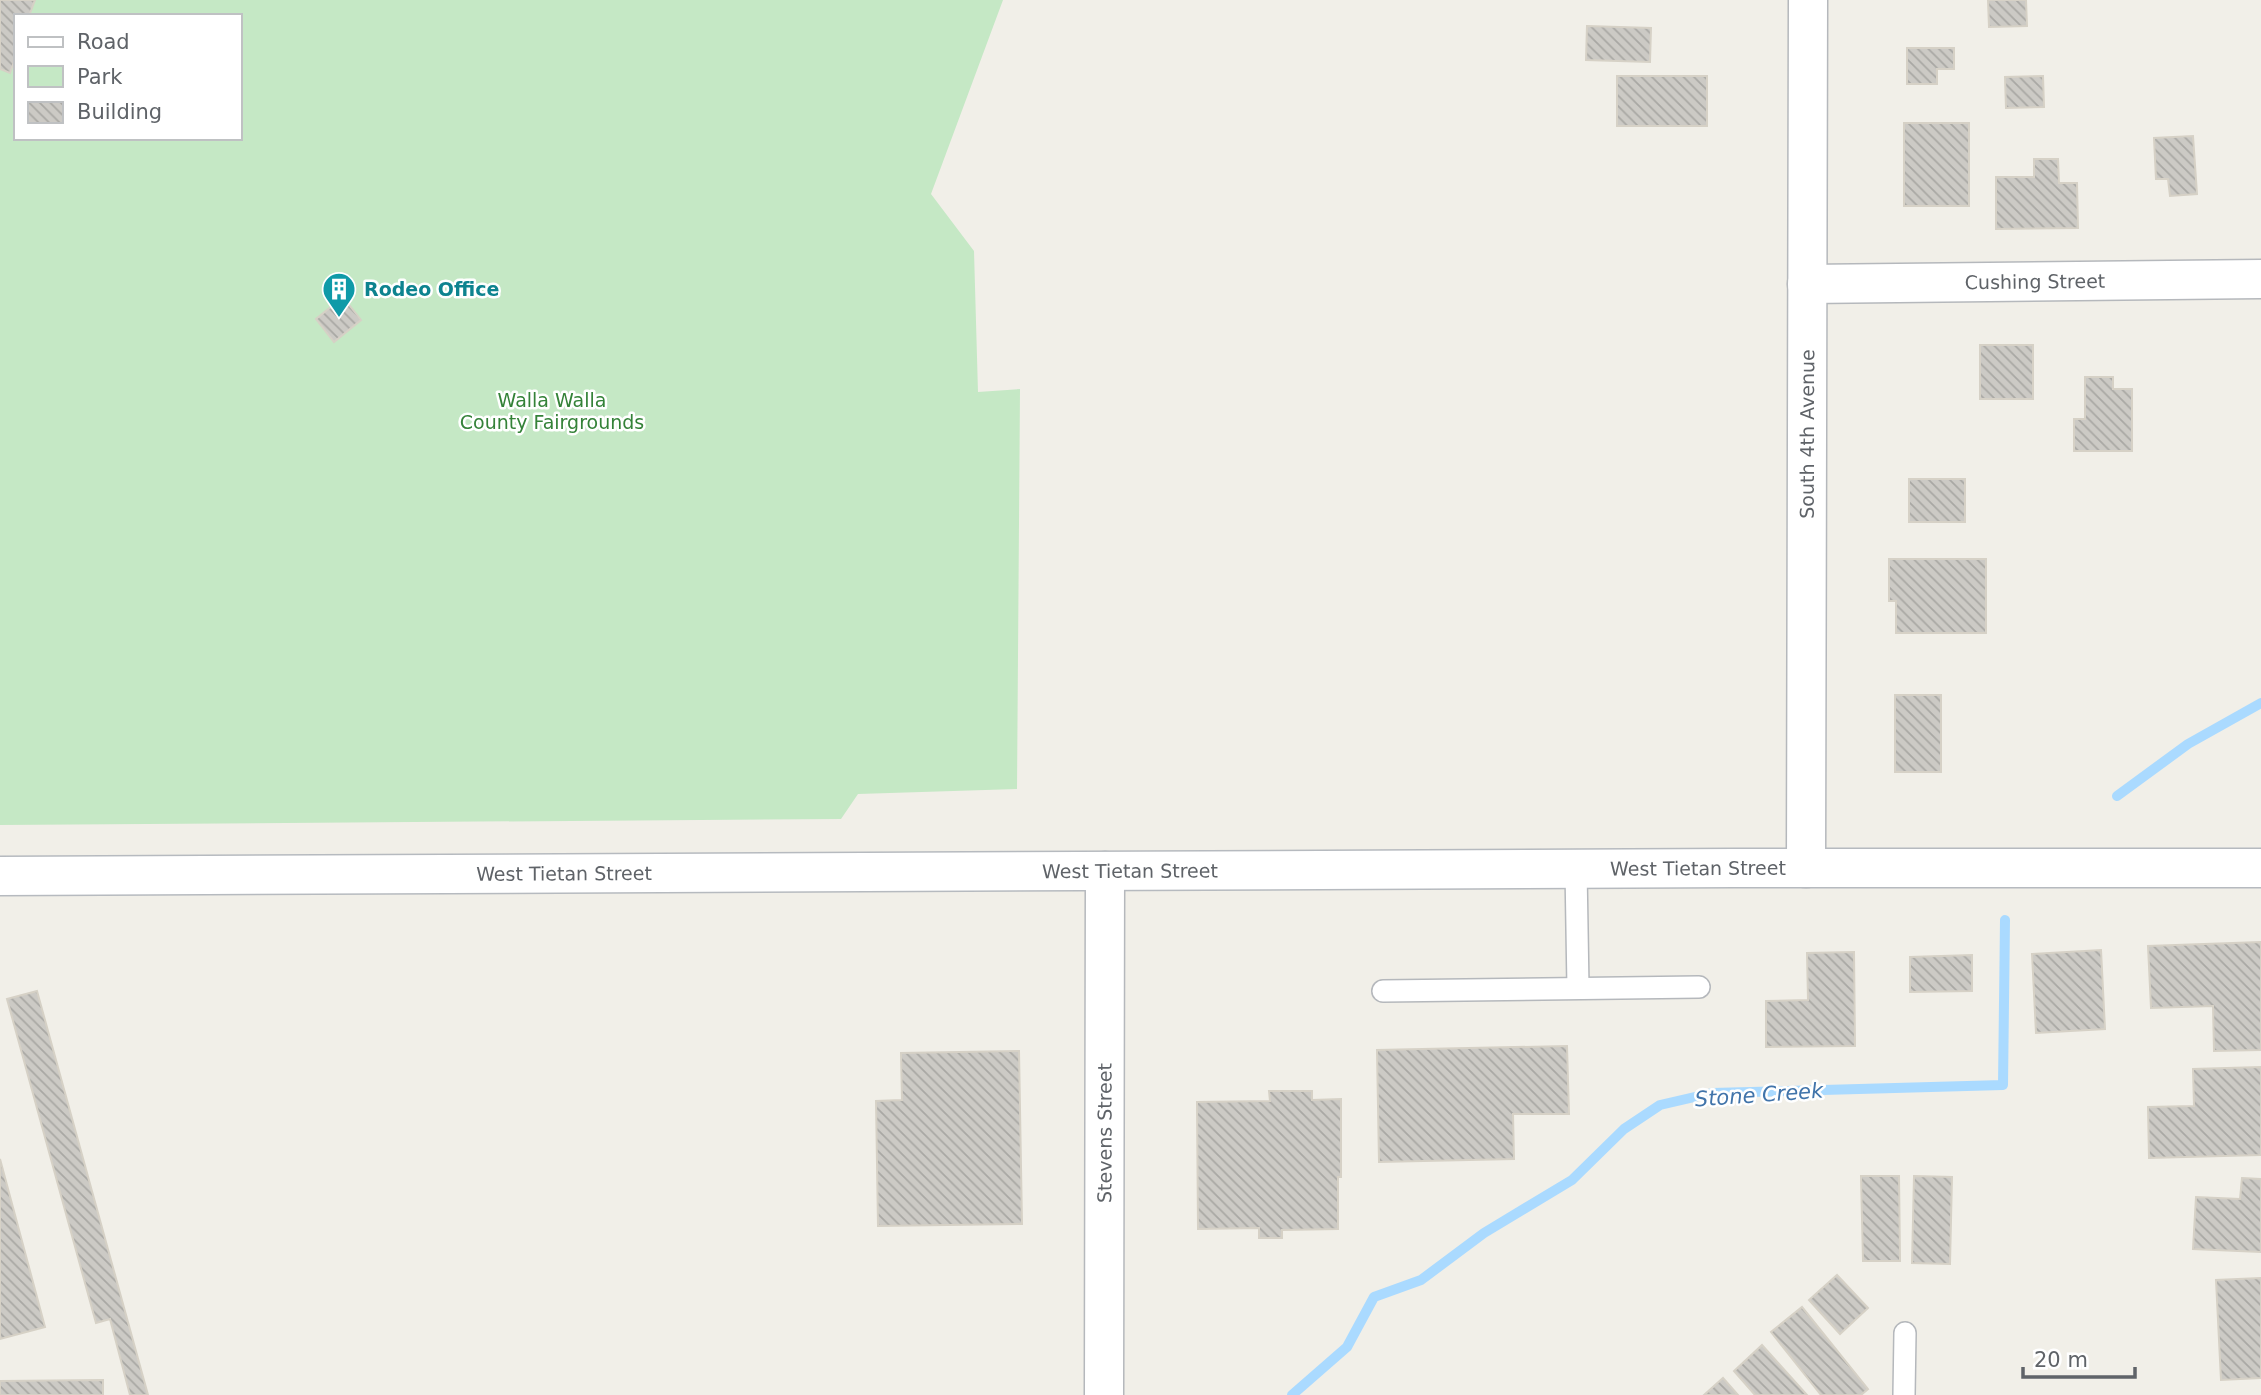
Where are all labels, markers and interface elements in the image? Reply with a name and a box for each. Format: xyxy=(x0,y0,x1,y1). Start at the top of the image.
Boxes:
legend xyxy=(14,14,242,140)
text: Road xyxy=(77,30,130,54)
text: Park xyxy=(77,65,123,89)
text: Building xyxy=(77,100,162,124)
building icon: Rodeo Office xyxy=(320,270,358,319)
street label: Cushing Street xyxy=(1965,270,2105,293)
place label: Rodeo Office xyxy=(364,278,499,300)
street label: South 4th Avenue xyxy=(1796,349,1818,519)
park label: Walla Walla County Fairgrounds xyxy=(460,389,644,433)
street label: West Tietan Street xyxy=(1610,857,1786,880)
street label: West Tietan Street xyxy=(1042,859,1218,882)
street label: West Tietan Street xyxy=(476,862,652,885)
street label: Stevens Street xyxy=(1093,1063,1116,1203)
water label: Stone Creek xyxy=(1694,1078,1825,1111)
scale bar xyxy=(2023,1336,2135,1380)
text: 20 m xyxy=(2034,1348,2088,1372)

